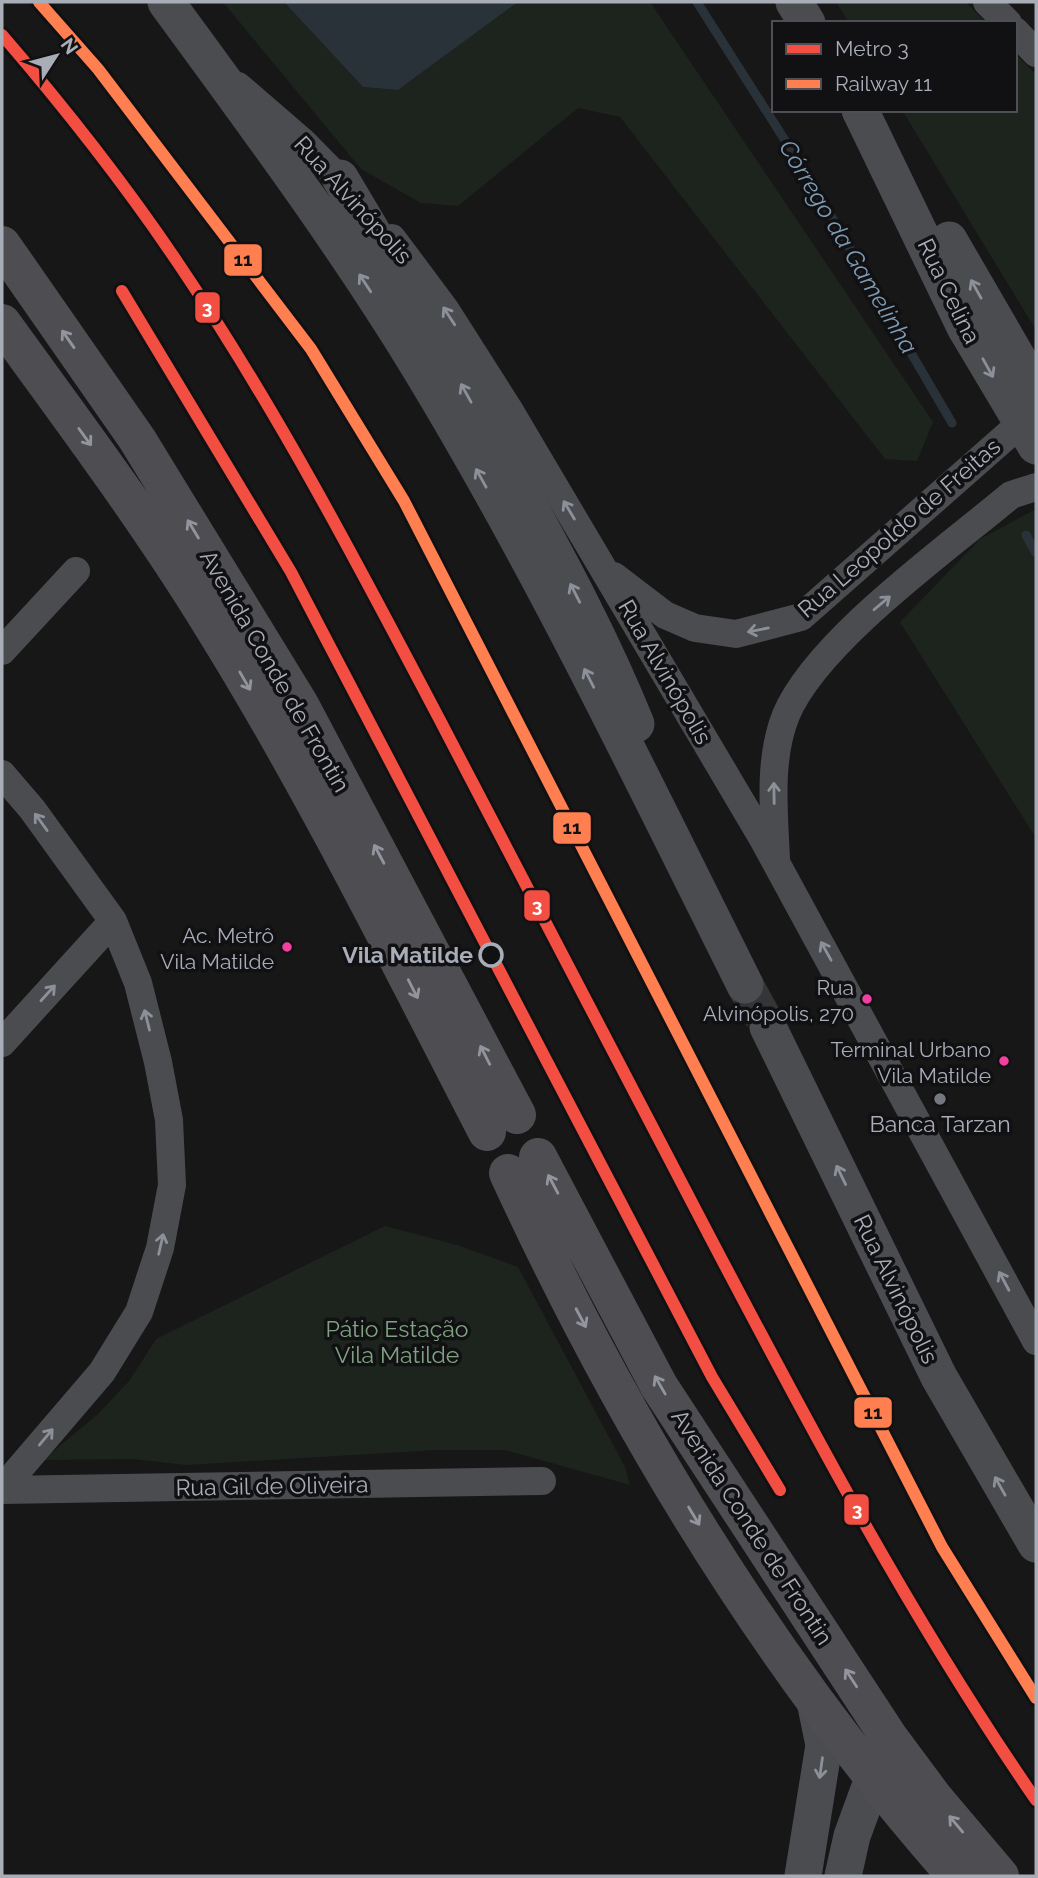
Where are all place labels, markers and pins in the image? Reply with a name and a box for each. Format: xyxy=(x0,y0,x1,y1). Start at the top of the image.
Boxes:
place label: Ac. Metrô Vila Matilde xyxy=(160,923,274,974)
marker: Ac. Metrô Vila Matilde xyxy=(280,940,294,954)
place label: Vila Matilde xyxy=(342,941,473,968)
marker: Vila Matilde xyxy=(479,943,503,967)
place label: Rua Alvinópolis, 270 xyxy=(703,975,854,1026)
marker: Rua Alvinópolis, 270 xyxy=(860,992,874,1006)
place label: Terminal Urbano Vila Matilde xyxy=(831,1037,991,1088)
marker: Terminal Urbano Vila Matilde xyxy=(997,1054,1011,1068)
marker: Banca Tarzan xyxy=(932,1091,948,1107)
place label: Banca Tarzan xyxy=(869,1110,1011,1137)

